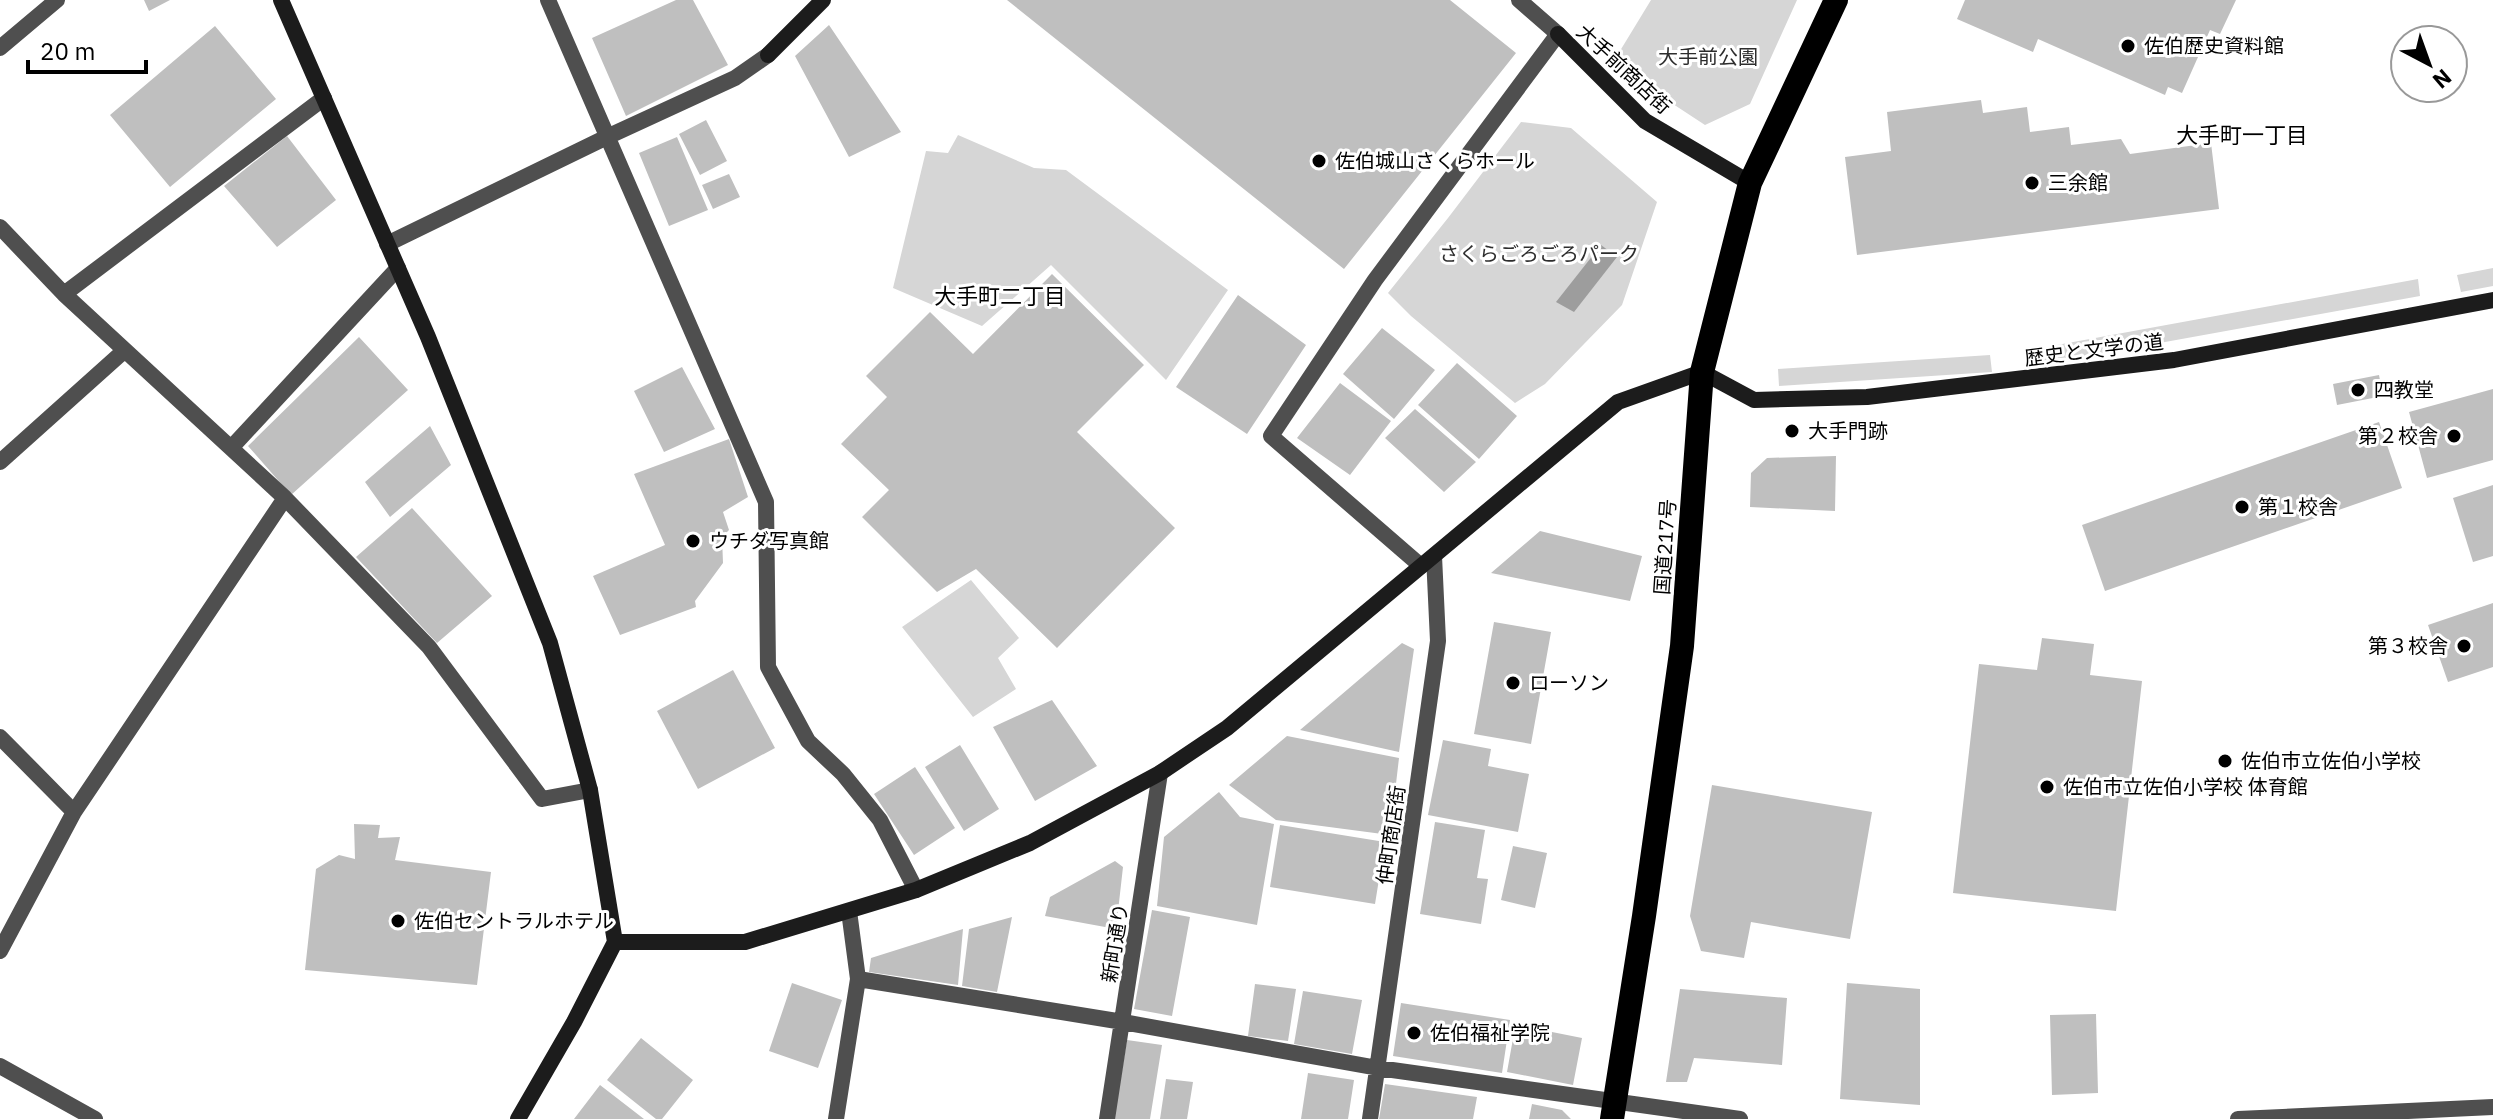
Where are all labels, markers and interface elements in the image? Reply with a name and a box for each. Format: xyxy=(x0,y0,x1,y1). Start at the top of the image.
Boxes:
street label: 大手前商店街 xyxy=(1571,18,1677,119)
scale bar xyxy=(28,24,146,74)
north arrow xyxy=(2389,24,2469,104)
place label: 佐伯歴史資料館 xyxy=(2144,32,2284,59)
text: 20 m xyxy=(40,35,95,67)
marker: 佐伯歴史資料館 xyxy=(2119,37,2137,55)
park label: 大手前公園 xyxy=(1658,43,1758,70)
text: N xyxy=(2427,63,2458,96)
district label: 大手町一丁目 xyxy=(2176,120,2308,149)
place label: 佐伯城山さくらホール xyxy=(1335,147,1535,174)
marker: 佐伯城山さくらホール xyxy=(1310,152,1328,170)
place label: 三余館 xyxy=(2048,169,2108,196)
marker: 三余館 xyxy=(2023,174,2041,192)
park label: さくらごろごろパーク xyxy=(1439,240,1639,267)
district label: 大手町二丁目 xyxy=(934,281,1066,310)
street label: 歴史と文学の道 xyxy=(2023,328,2165,371)
place label: 四教堂 xyxy=(2374,376,2434,403)
marker: 四教堂 xyxy=(2349,381,2367,399)
place label: 大手門跡 xyxy=(1808,417,1888,444)
marker: 大手門跡 xyxy=(1783,422,1801,440)
place label: 第２校舎 xyxy=(2358,422,2438,449)
marker: 第２校舎 xyxy=(2445,427,2463,445)
place label: 第１校舎 xyxy=(2258,493,2338,520)
street label: 国道217号 xyxy=(1648,498,1681,596)
marker: 第１校舎 xyxy=(2233,498,2251,516)
place label: ウチダ写真館 xyxy=(709,527,829,554)
marker: ウチダ写真館 xyxy=(684,532,702,550)
place label: 第３校舎 xyxy=(2368,632,2448,659)
marker: 第３校舎 xyxy=(2455,637,2473,655)
place label: ローソン xyxy=(1529,669,1609,696)
marker: ローソン xyxy=(1504,674,1522,692)
place label: 佐伯市立佐伯小学校 xyxy=(2241,747,2421,774)
marker: 佐伯市立佐伯小学校 xyxy=(2216,752,2234,770)
place label: 佐伯市立佐伯小学校 体育館 xyxy=(2063,773,2308,800)
marker: 佐伯市立佐伯小学校 体育館 xyxy=(2038,778,2056,796)
street label: 仲町商店街 xyxy=(1370,784,1411,886)
street label: 新町通り xyxy=(1095,901,1134,985)
place label: 佐伯セントラルホテル xyxy=(414,907,614,934)
marker: 佐伯セントラルホテル xyxy=(389,912,407,930)
place label: 佐伯福祉学院 xyxy=(1430,1019,1550,1046)
marker: 佐伯福祉学院 xyxy=(1405,1024,1423,1042)

